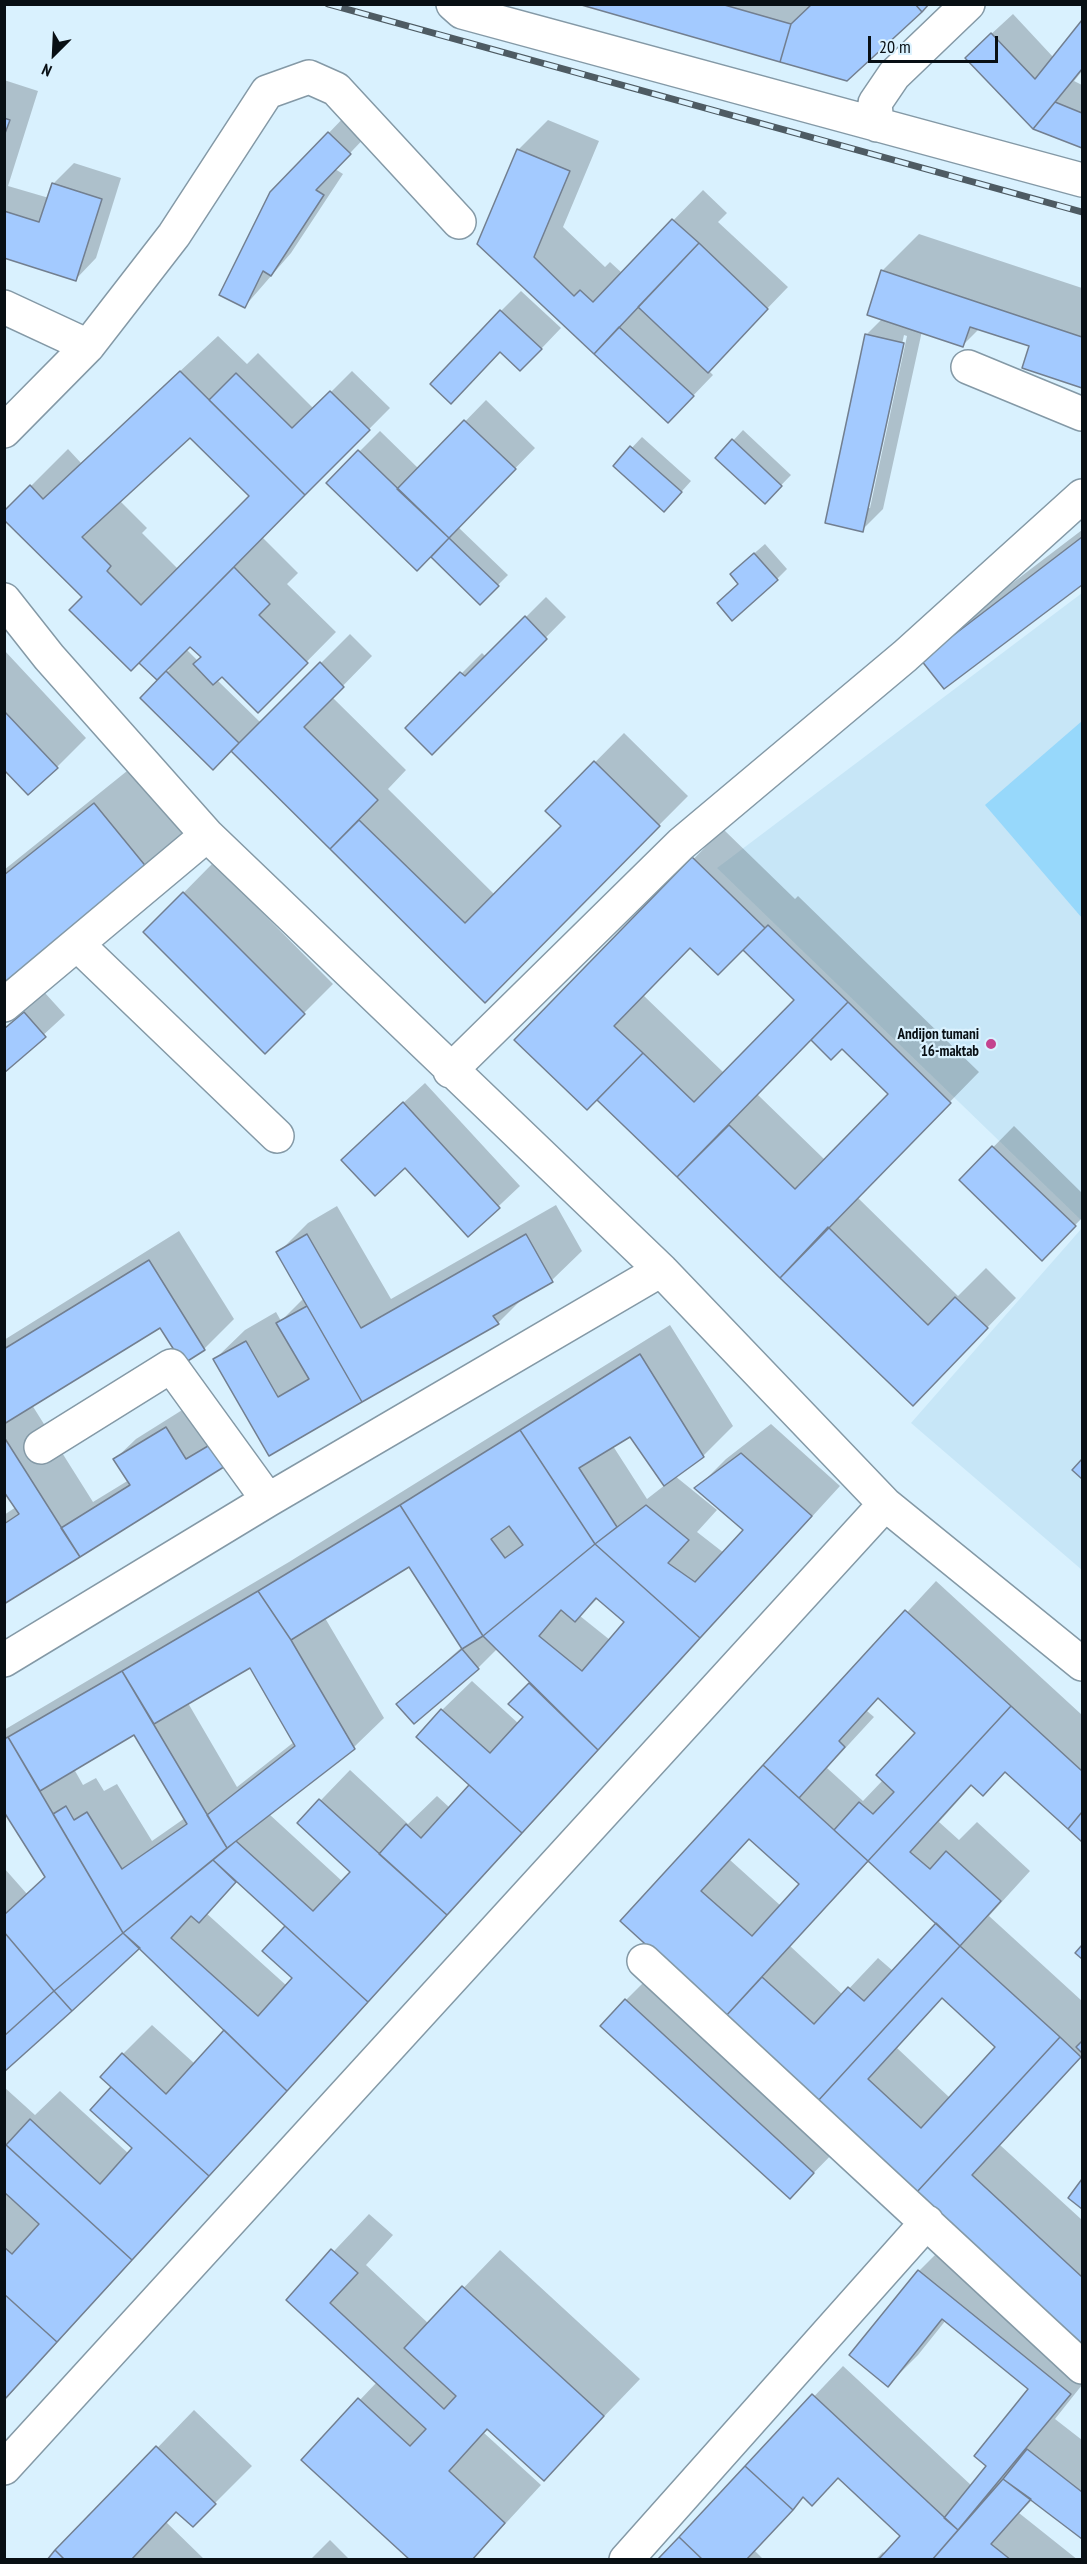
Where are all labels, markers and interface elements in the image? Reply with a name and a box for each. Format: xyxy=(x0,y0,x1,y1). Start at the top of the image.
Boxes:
north arrow xyxy=(24,24,84,84)
scale bar xyxy=(871,24,1002,62)
text: 20 m xyxy=(879,35,911,58)
text: N xyxy=(39,60,55,81)
place label: Andijon tumani 16-maktab xyxy=(898,1026,979,1061)
marker: Andijon tumani 16-maktab xyxy=(984,1037,998,1051)

